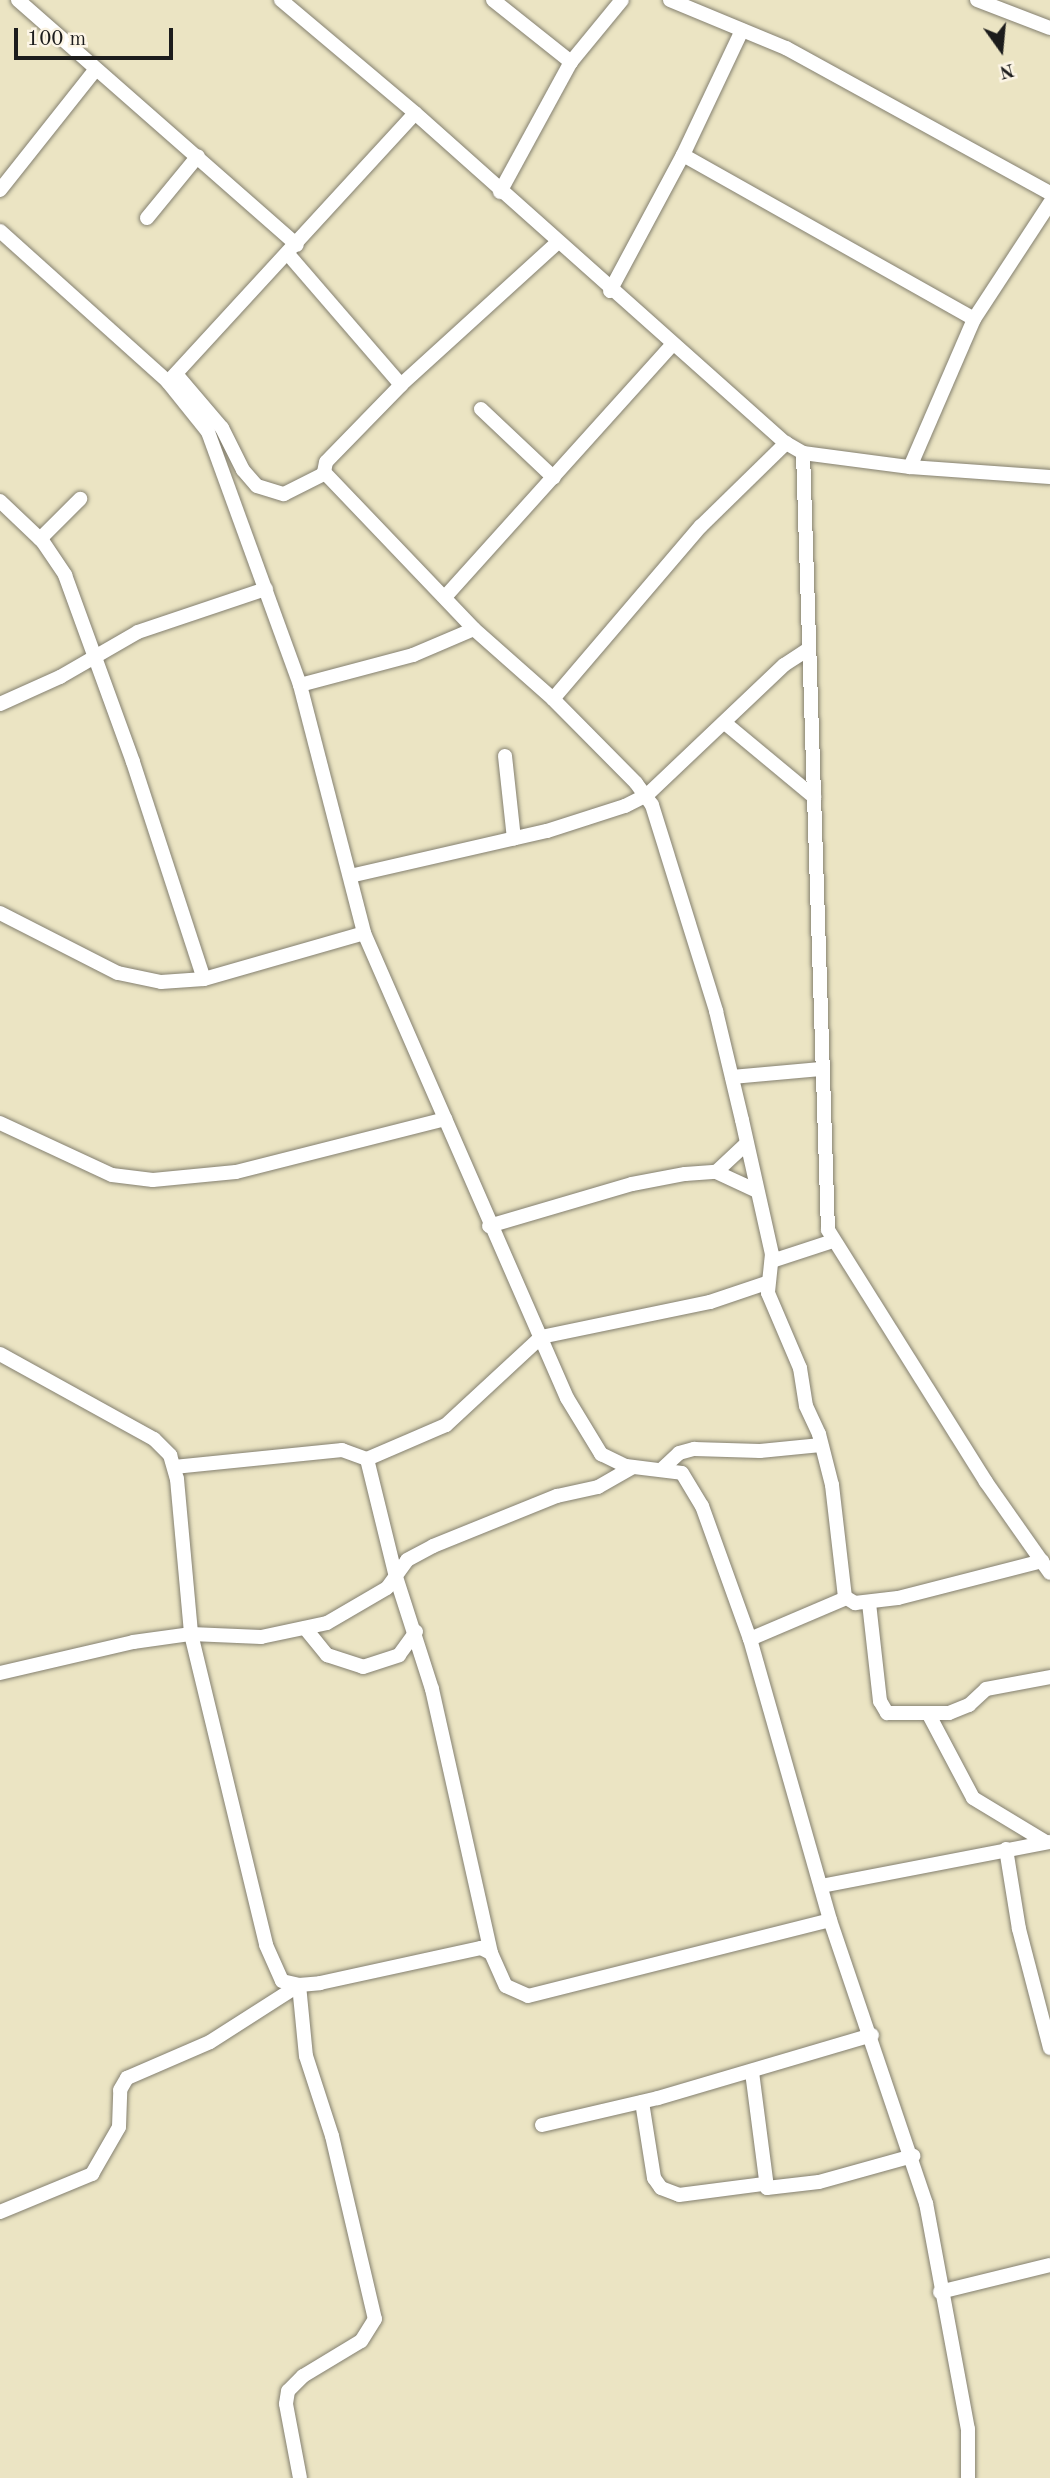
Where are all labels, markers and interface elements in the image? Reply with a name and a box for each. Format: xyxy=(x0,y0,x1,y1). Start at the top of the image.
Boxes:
scale bar xyxy=(18,14,177,58)
north arrow xyxy=(966,14,1036,84)
text: 100 m xyxy=(27,29,86,50)
text: N xyxy=(997,59,1016,81)

